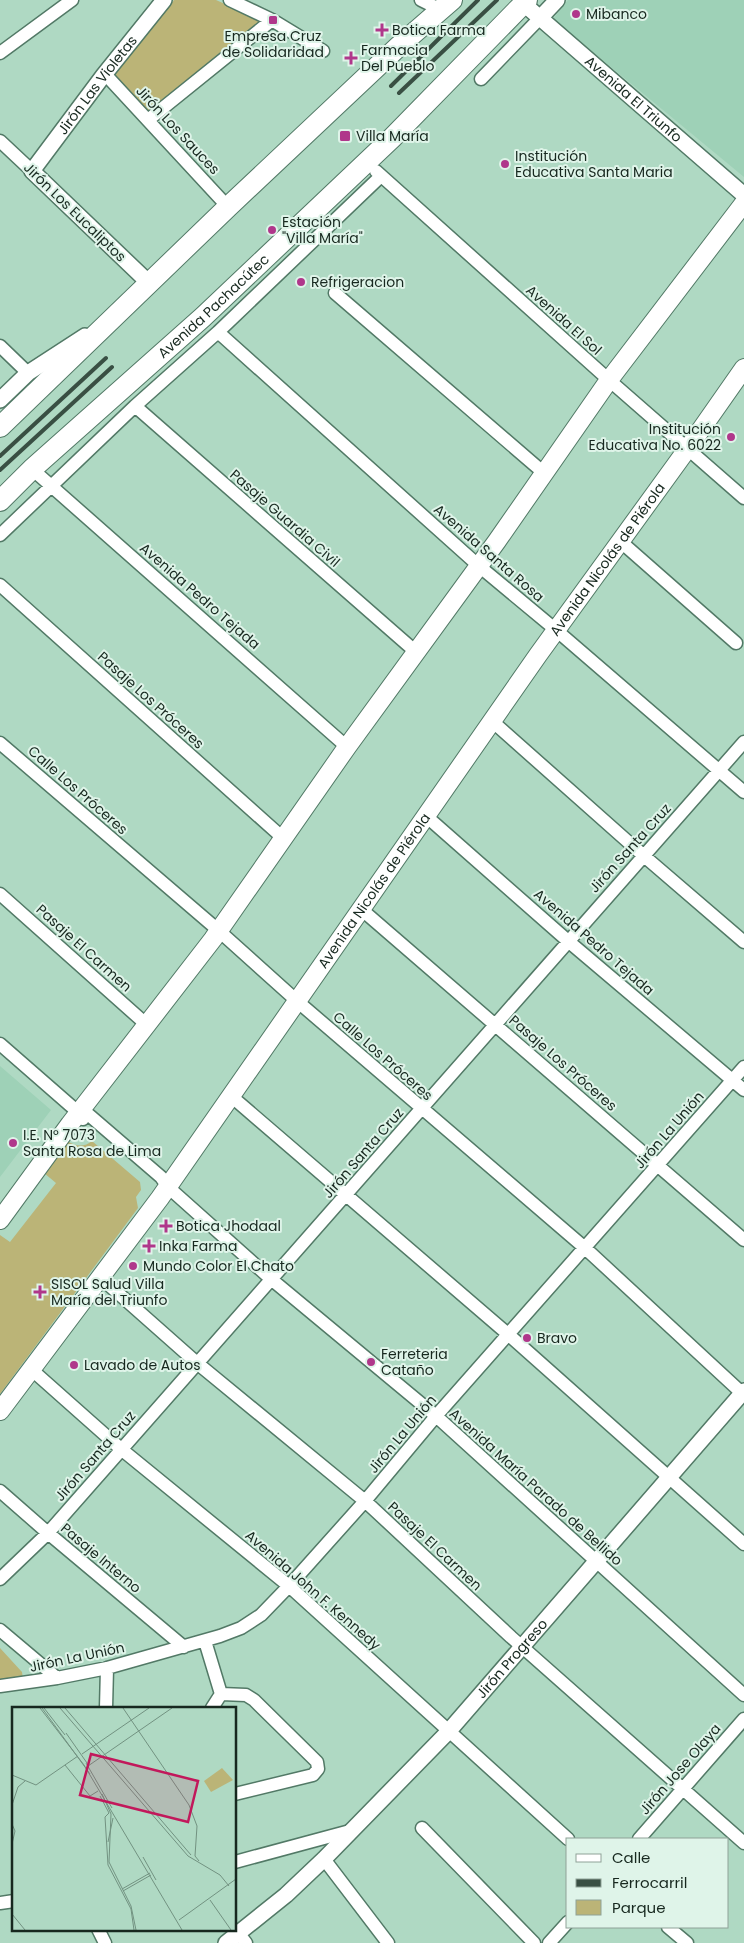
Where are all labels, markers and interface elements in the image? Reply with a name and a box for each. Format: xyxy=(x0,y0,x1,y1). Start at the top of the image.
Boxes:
place label: Mibanco xyxy=(586,4,647,24)
marker: Mibanco xyxy=(570,8,582,20)
marker: Empresa Cruz de Solidaridad xyxy=(267,14,279,26)
place label: Botica Farma xyxy=(392,20,485,40)
marker: Botica Farma xyxy=(376,24,388,36)
place label: Empresa Cruz de Solidaridad xyxy=(222,26,324,62)
street label: Jirón Las Violetas xyxy=(53,31,142,139)
place label: Farmacia Del Pueblo xyxy=(361,40,434,76)
street label: Avenida El Triunfo xyxy=(580,51,687,147)
marker: Farmacia Del Pueblo xyxy=(345,52,357,64)
street label: Jirón Los Sauces xyxy=(131,81,225,179)
place label: Villa María xyxy=(356,126,429,146)
marker: Villa María xyxy=(338,129,352,143)
place label: Institución Educativa Santa Maria xyxy=(515,146,673,182)
street label: Jirón Los Eucaliptos xyxy=(19,158,131,266)
marker: Institución Educativa Santa Maria xyxy=(499,158,511,170)
place label: Estación "Villa María" xyxy=(282,212,363,248)
marker: Estación "Villa María" xyxy=(266,224,278,236)
street label: Avenida Pachacútec xyxy=(153,249,274,363)
place label: Refrigeracion xyxy=(311,272,404,292)
marker: Refrigeracion xyxy=(295,276,307,288)
street label: Avenida El Sol xyxy=(522,280,606,360)
place label: Institución Educativa No. 6022 xyxy=(589,419,721,455)
marker: Institución Educativa No. 6022 xyxy=(725,431,737,443)
street label: Pasaje Guardia Civil xyxy=(226,465,344,571)
street label: Avenida Nicolás de Piérola xyxy=(545,479,670,640)
street label: Avenida Santa Rosa xyxy=(430,499,548,607)
street label: Avenida Pedro Tejada xyxy=(136,538,264,654)
street label: Pasaje Los Próceres xyxy=(93,647,209,753)
street label: Calle Los Próceres xyxy=(24,741,132,839)
street label: Jirón Santa Cruz xyxy=(584,799,676,897)
street label: Avenida Nicolás de Piérola xyxy=(313,809,435,972)
street label: Avenida Pedro Tejada xyxy=(530,884,658,1000)
street label: Pasaje El Carmen xyxy=(32,900,136,996)
street label: Calle Los Próceres xyxy=(329,1007,437,1105)
street label: Pasaje Los Próceres xyxy=(505,1011,621,1115)
street label: Jirón La Unión xyxy=(630,1087,708,1173)
street label: Jirón Santa Cruz xyxy=(318,1103,408,1203)
place label: I.E. N° 7073 Santa Rosa de Lima xyxy=(23,1125,161,1161)
marker: I.E. N° 7073 Santa Rosa de Lima xyxy=(7,1137,19,1149)
place label: Botica Jhodaal xyxy=(176,1216,281,1236)
marker: Botica Jhodaal xyxy=(160,1220,172,1232)
place label: Inka Farma xyxy=(159,1236,237,1256)
marker: Inka Farma xyxy=(143,1240,155,1252)
place label: Mundo Color El Chato xyxy=(143,1256,294,1276)
marker: Mundo Color El Chato xyxy=(127,1260,139,1272)
place label: SISOL Salud Villa María del Triunfo xyxy=(51,1274,167,1310)
marker: SISOL Salud Villa María del Triunfo xyxy=(33,1285,47,1299)
place label: Bravo xyxy=(537,1328,577,1348)
marker: Bravo xyxy=(521,1332,533,1344)
place label: Ferreteria Cataño xyxy=(381,1344,448,1380)
place label: Lavado de Autos xyxy=(84,1355,201,1375)
marker: Ferreteria Cataño xyxy=(365,1356,377,1368)
marker: Lavado de Autos xyxy=(68,1359,80,1371)
street label: Jirón La Unión xyxy=(363,1391,441,1477)
street label: Avenida María Parado de Bellido xyxy=(445,1404,627,1570)
street label: Jirón Santa Cruz xyxy=(50,1406,140,1506)
street label: Pasaje El Carmen xyxy=(384,1497,486,1595)
street label: Pasaje Interno xyxy=(56,1518,146,1598)
street label: Avenida John F. Kennedy xyxy=(241,1525,385,1655)
street label: Jirón Progreso xyxy=(472,1614,552,1703)
street label: Jirón La Unión xyxy=(28,1637,126,1677)
inset map xyxy=(12,1707,236,1930)
street label: Jirón Jose Olaya xyxy=(635,1719,725,1819)
legend xyxy=(566,1838,729,1928)
text: Calle xyxy=(612,1847,650,1868)
text: Ferrocarril xyxy=(612,1872,687,1893)
text: Parque xyxy=(612,1897,665,1918)

